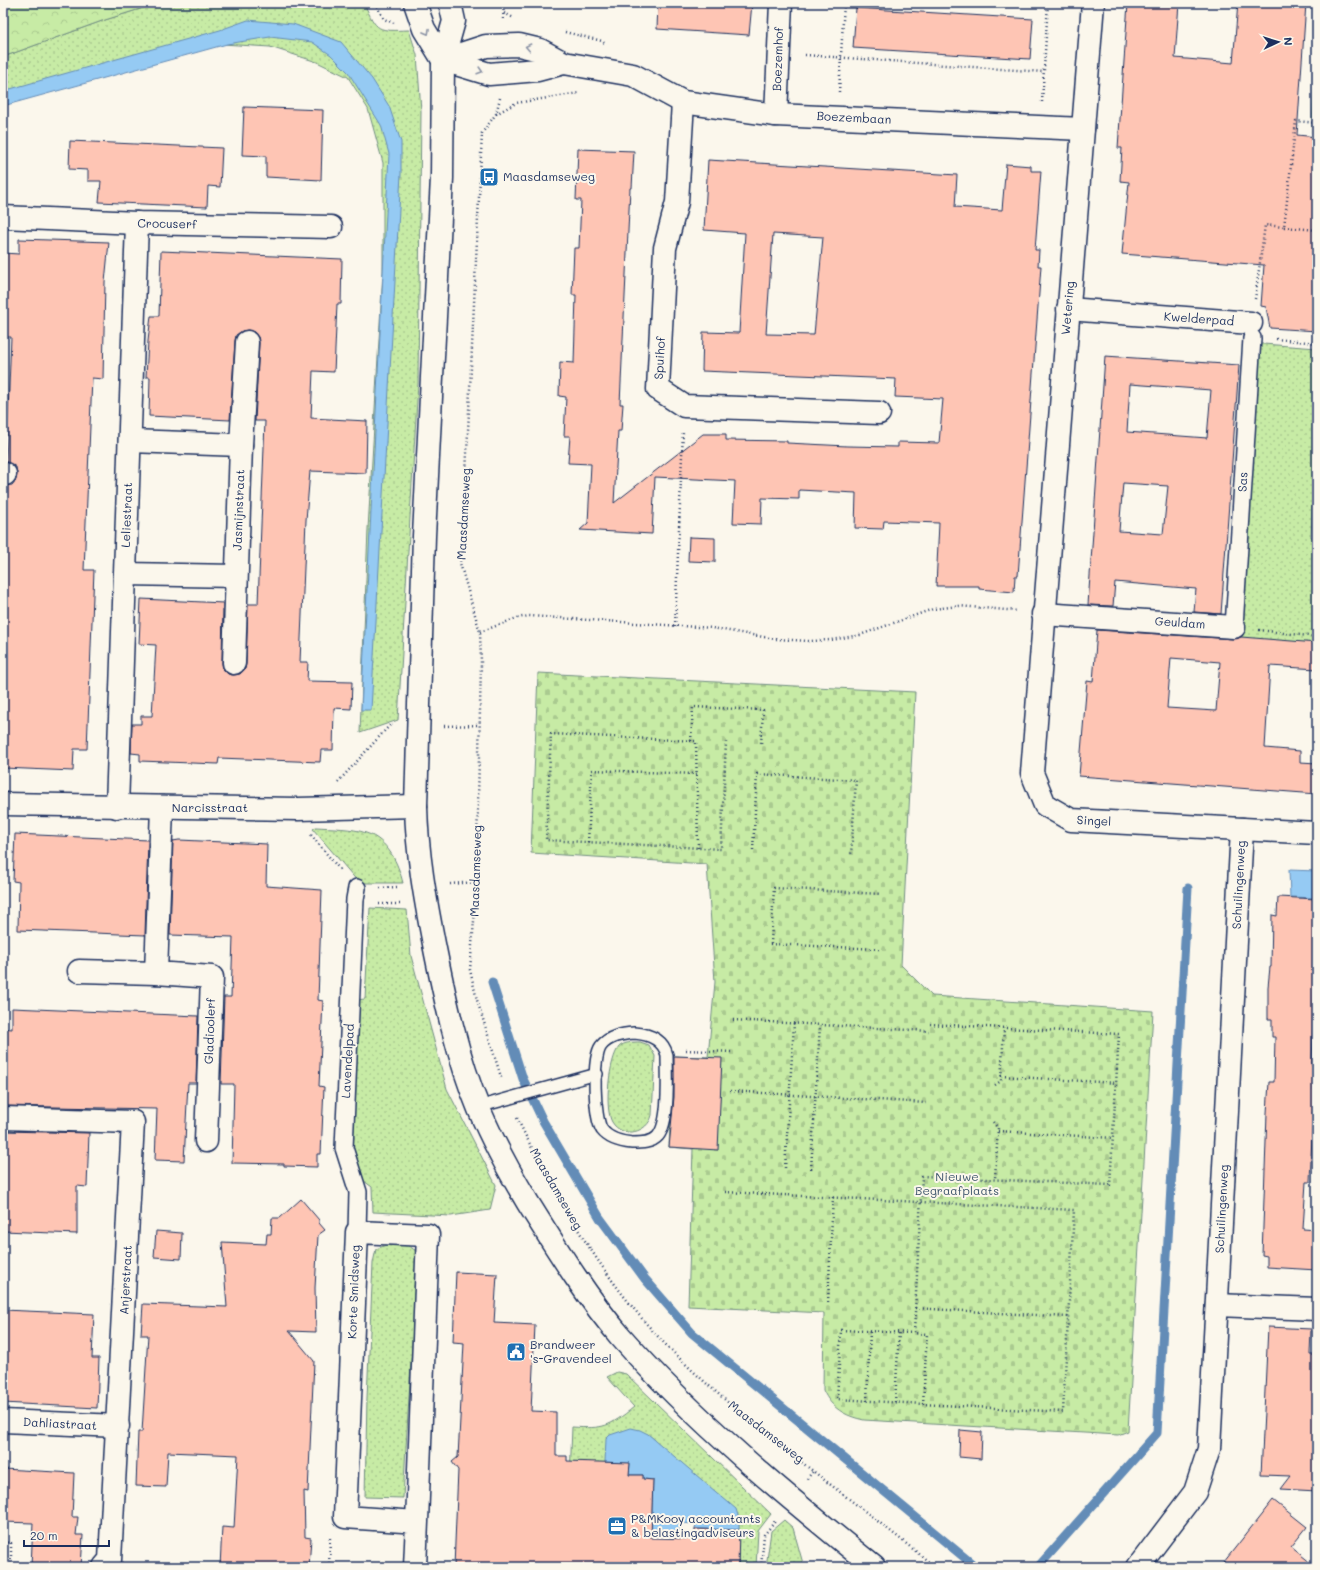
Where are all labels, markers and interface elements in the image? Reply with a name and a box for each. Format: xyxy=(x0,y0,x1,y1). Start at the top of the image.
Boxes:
north arrow xyxy=(1258,22,1298,62)
street label: Boezemhof xyxy=(768,26,786,91)
one-way arrow xyxy=(422,28,429,35)
text: N xyxy=(1281,37,1296,46)
one-way arrow xyxy=(525,44,532,52)
one-way arrow xyxy=(476,66,483,75)
street label: Boezembaan xyxy=(816,107,892,127)
bus stop icon: Maasdamseweg xyxy=(478,166,500,188)
place label: Maasdamseweg xyxy=(503,168,595,184)
street label: Crocuserf xyxy=(137,214,197,232)
street label: Wetering xyxy=(1057,280,1077,335)
street label: Kwelderpad xyxy=(1163,308,1235,328)
street label: Spuihof xyxy=(650,336,668,380)
street label: Maasdamseweg xyxy=(453,468,473,560)
street label: Jasmijnstraat xyxy=(229,469,247,551)
street label: Sas xyxy=(1233,471,1251,492)
street label: Leliestraat xyxy=(117,482,135,548)
street label: Geuldam xyxy=(1154,612,1206,632)
street label: Narcisstraat xyxy=(172,799,248,815)
street label: Singel xyxy=(1076,811,1112,829)
street label: Maasdamseweg xyxy=(465,825,485,917)
street label: Schuilingenweg xyxy=(1228,840,1248,930)
street label: Gladioolerf xyxy=(200,997,218,1064)
street label: Lavendelpad xyxy=(337,1023,357,1099)
street label: Maasdamseweg xyxy=(527,1145,587,1232)
street label: Schuilingenweg xyxy=(1211,1164,1231,1254)
park label: Nieuwe Begraafplaats xyxy=(915,1168,999,1198)
street label: Anjerstraat xyxy=(115,1245,135,1315)
street label: Korte Smidsweg xyxy=(343,1245,363,1339)
place label: Brandweer 's-Gravendeel xyxy=(530,1336,612,1366)
public building icon: Brandweer 's-Gravendeel xyxy=(505,1341,527,1363)
street label: Maasdamseweg xyxy=(725,1397,808,1466)
street label: Dahliastraat xyxy=(23,1413,97,1433)
place label: P&MKooy accountants & belastingadviseurs xyxy=(631,1510,761,1540)
office icon: P&MKooy accountants & belastingadviseurs xyxy=(606,1515,628,1537)
scale bar xyxy=(24,1522,109,1548)
text: 20 m xyxy=(30,1527,58,1543)

